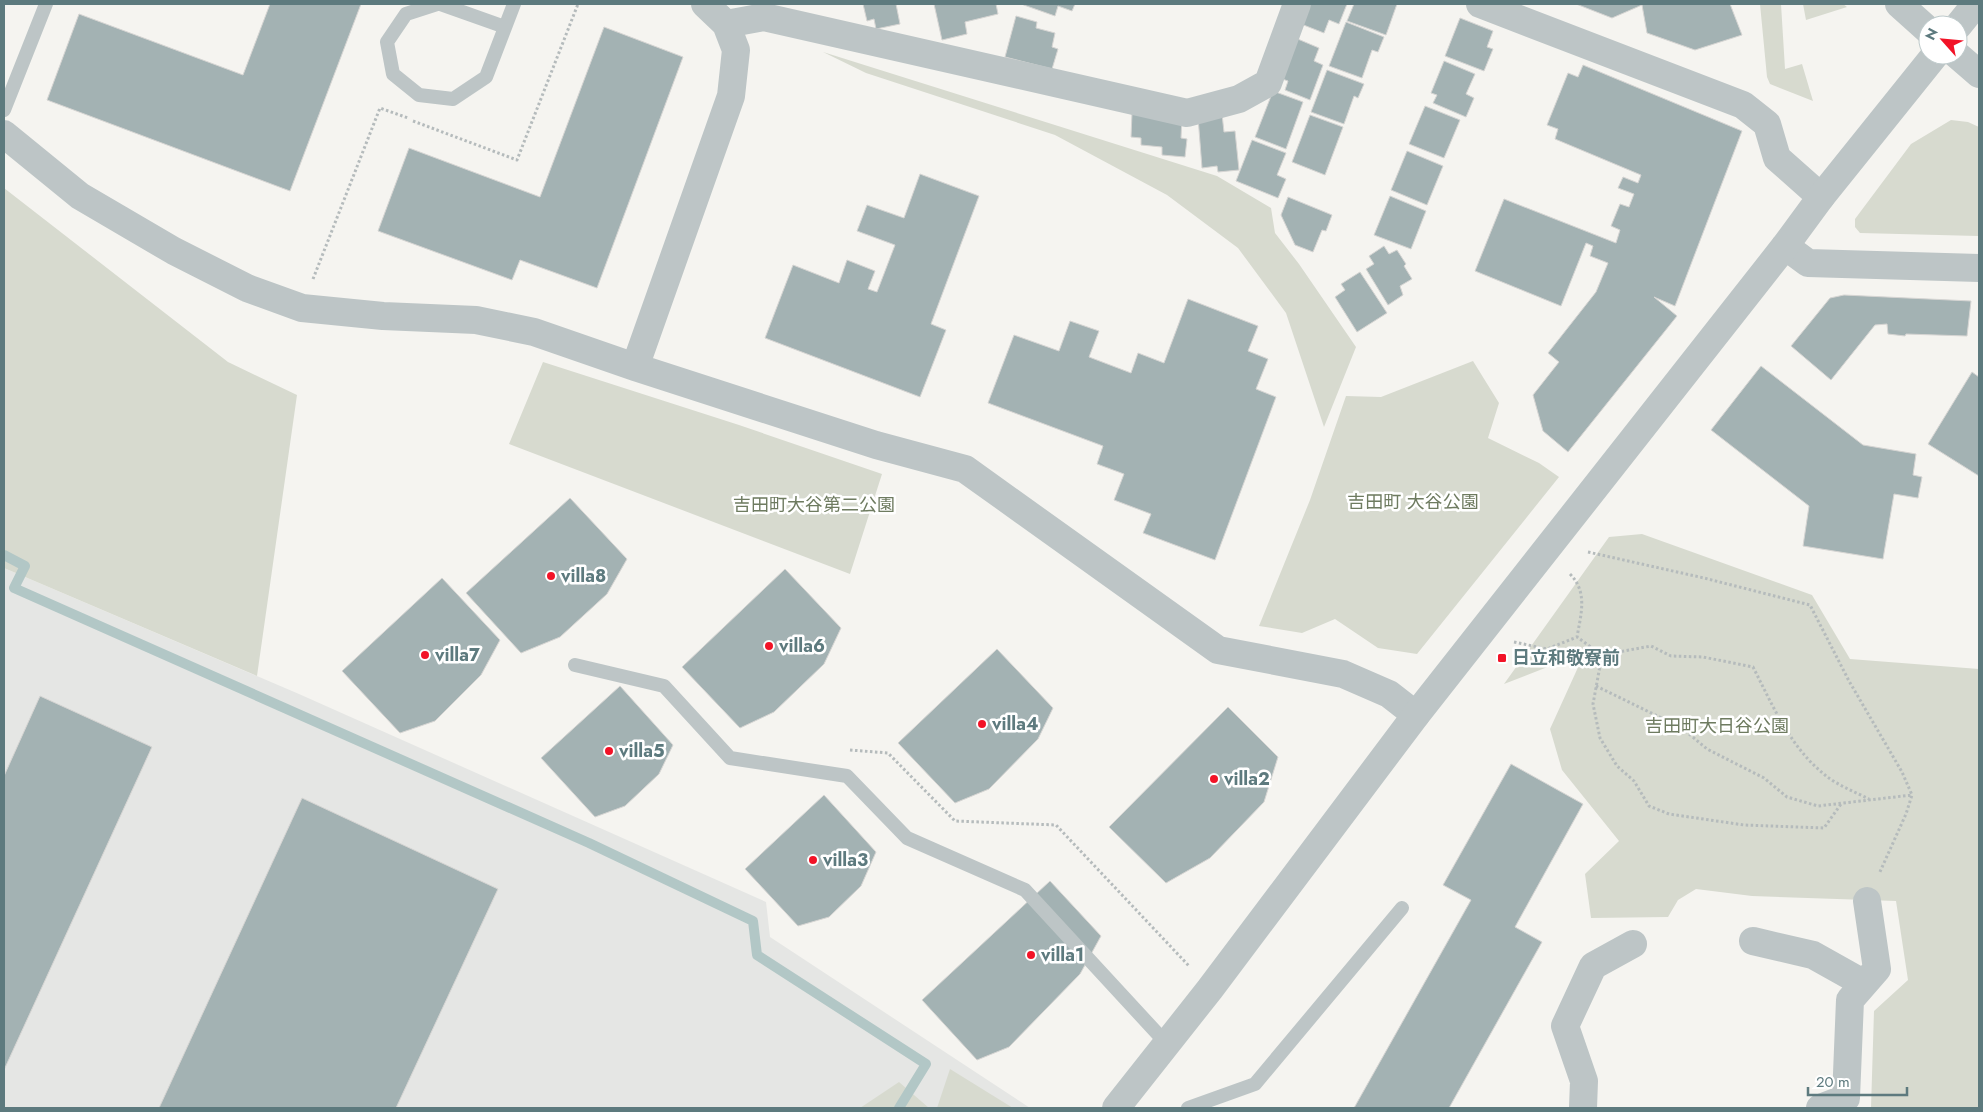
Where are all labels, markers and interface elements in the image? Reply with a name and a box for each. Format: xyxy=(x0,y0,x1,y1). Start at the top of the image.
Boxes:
north arrow xyxy=(1918,15,1968,65)
text: N xyxy=(1920,25,1943,44)
park label: 吉田町 大谷公園 xyxy=(1347,489,1479,515)
park label: 吉田町大谷第二公園 xyxy=(733,492,895,518)
place label: villa8 xyxy=(560,563,606,589)
marker: villa8 xyxy=(545,570,557,582)
place label: villa6 xyxy=(778,633,825,659)
marker: villa6 xyxy=(763,640,775,652)
place label: villa7 xyxy=(434,642,480,668)
place label: 日立和敬寮前 xyxy=(1512,645,1620,671)
marker: villa7 xyxy=(419,649,431,661)
marker: 日立和敬寮前 xyxy=(1496,652,1508,664)
place label: villa4 xyxy=(991,711,1038,737)
park label: 吉田町大日谷公園 xyxy=(1645,713,1789,739)
marker: villa4 xyxy=(976,718,988,730)
place label: villa5 xyxy=(618,738,665,764)
marker: villa5 xyxy=(603,745,615,757)
place label: villa2 xyxy=(1223,766,1270,792)
marker: villa2 xyxy=(1208,773,1220,785)
place label: villa3 xyxy=(822,847,868,873)
marker: villa3 xyxy=(807,854,819,866)
place label: villa1 xyxy=(1040,942,1084,968)
marker: villa1 xyxy=(1025,949,1037,961)
scale bar xyxy=(1808,1064,1907,1096)
text: 20 m xyxy=(1816,1071,1850,1093)

